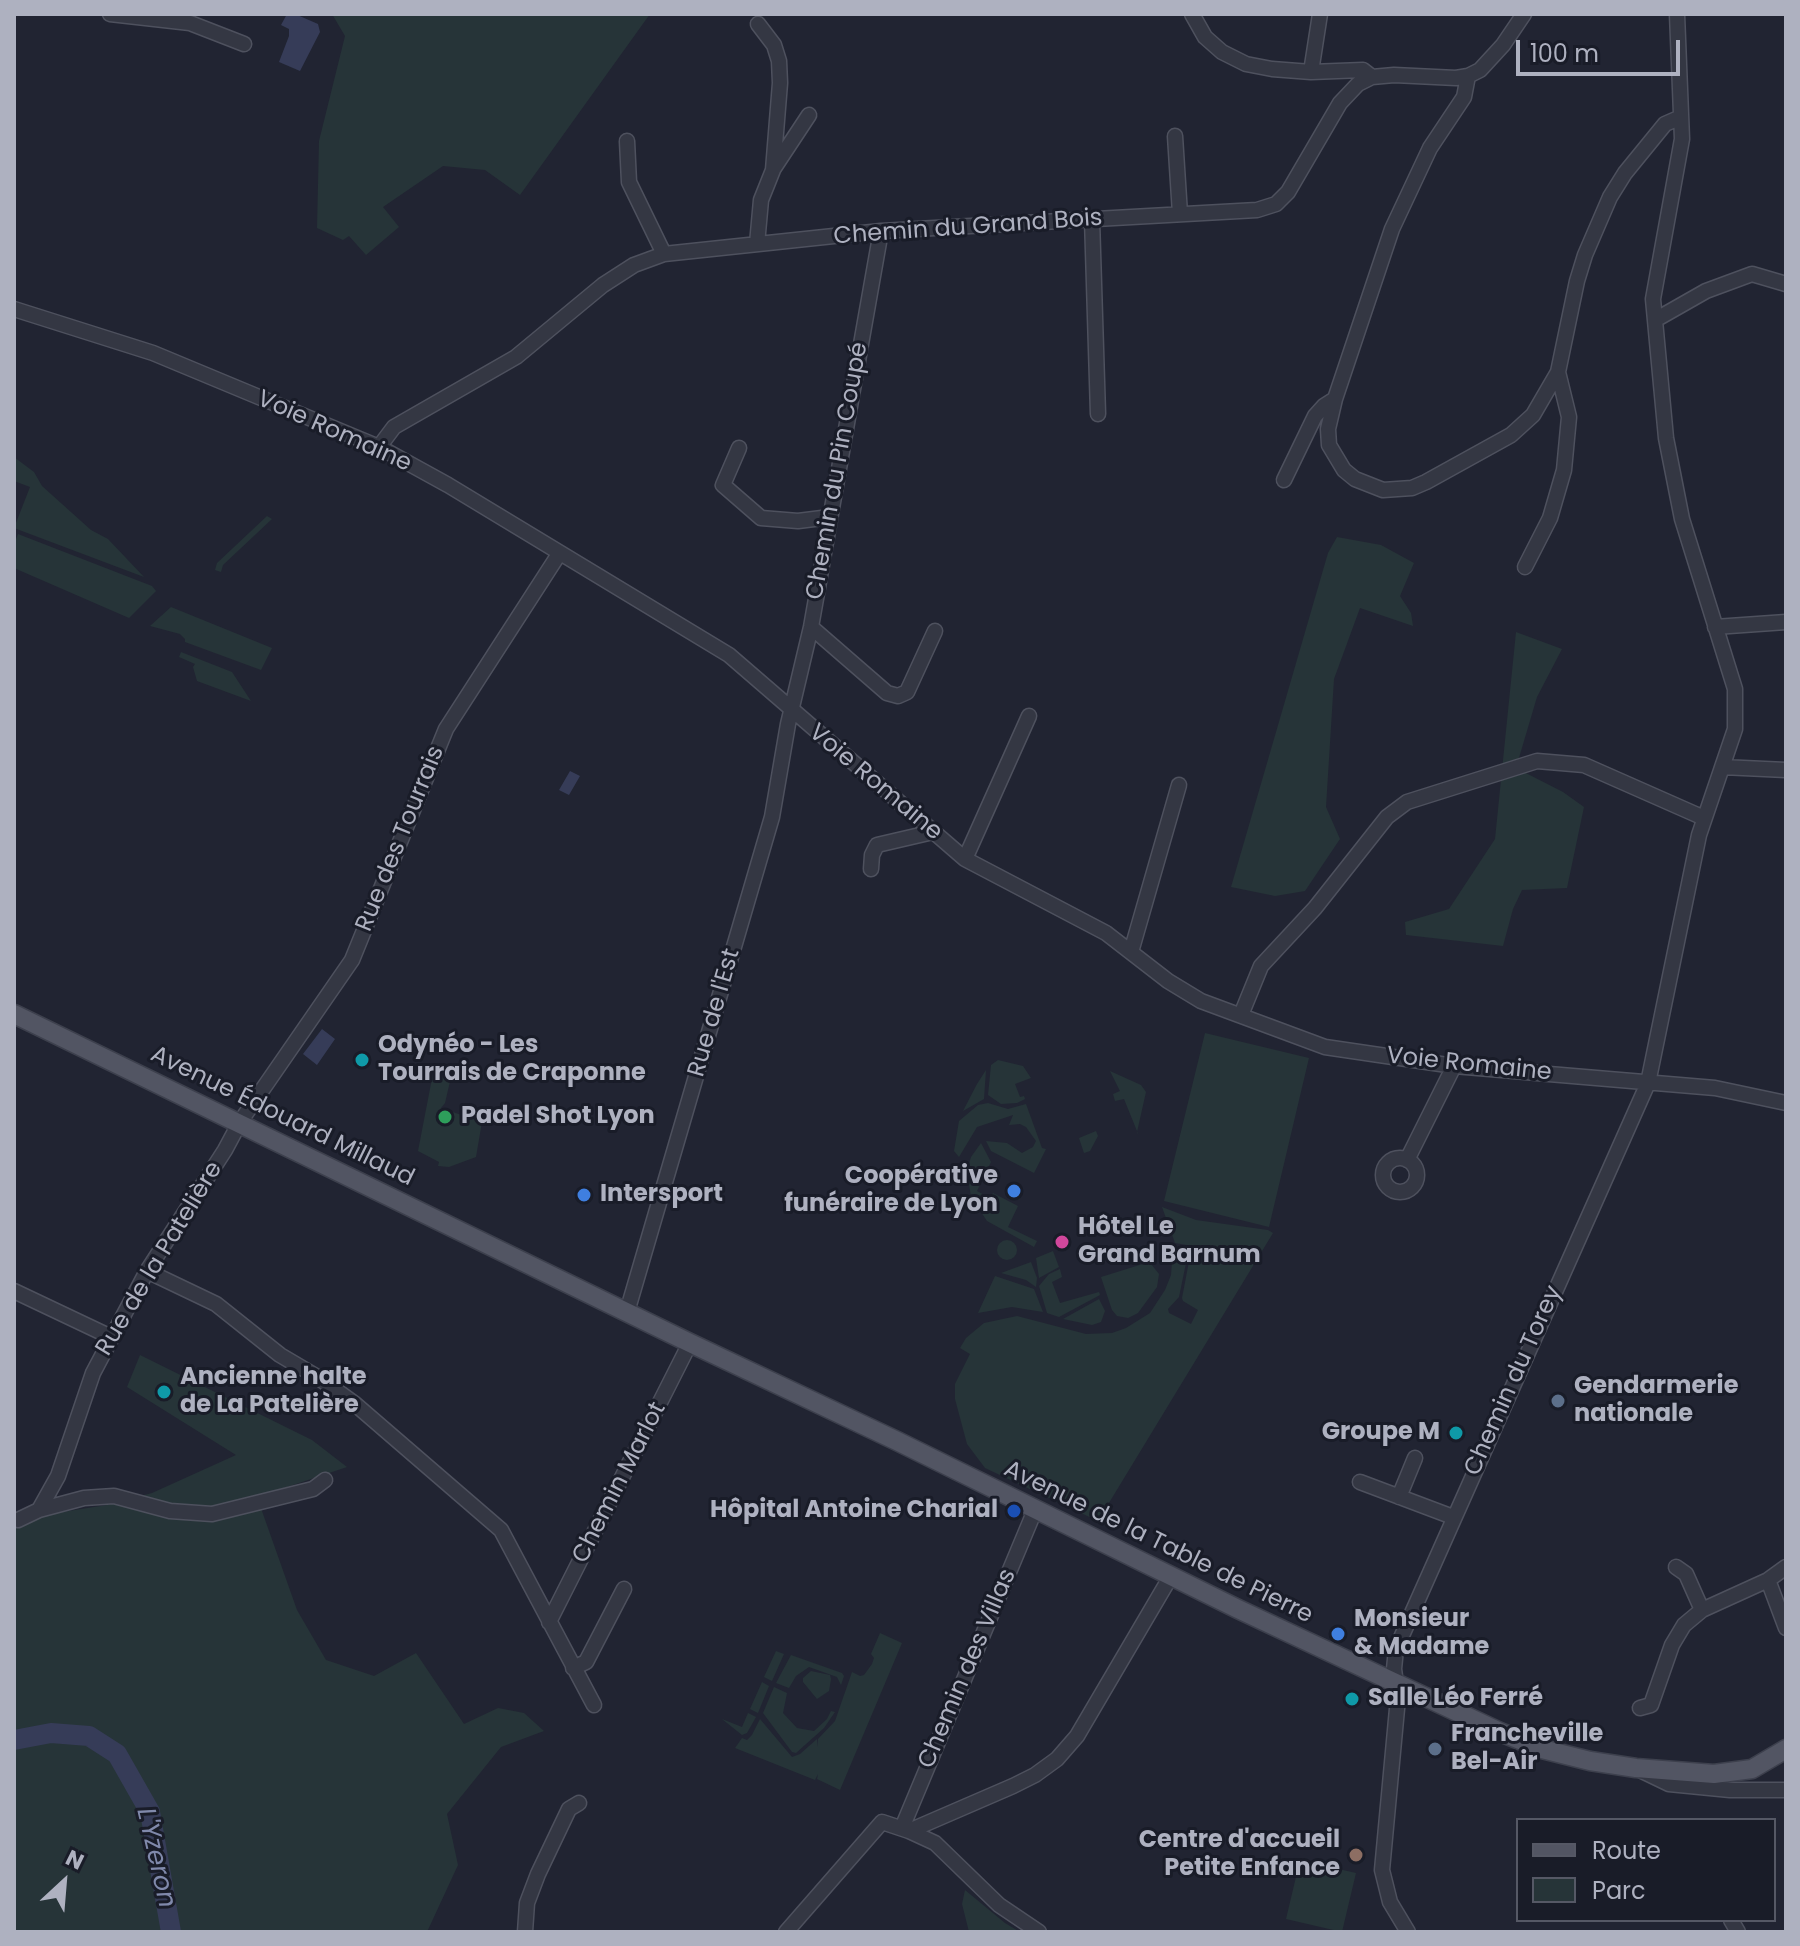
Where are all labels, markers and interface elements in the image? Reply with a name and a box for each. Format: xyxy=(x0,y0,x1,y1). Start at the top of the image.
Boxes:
scale bar xyxy=(1520,24,1684,74)
text: 100 m xyxy=(1530,37,1599,70)
street label: Chemin du Grand Bois xyxy=(833,204,1103,252)
street label: Chemin du Pin Coupé xyxy=(801,340,875,602)
street label: Voie Romaine xyxy=(252,385,416,479)
street label: Voie Romaine xyxy=(802,719,948,847)
street label: Rue des Tourrais xyxy=(351,742,451,936)
street label: Rue de l'Est xyxy=(683,946,747,1080)
place label: Odynéo - Les Tourrais de Craponne xyxy=(378,1032,646,1088)
street label: Avenue Édouard Millaud xyxy=(145,1041,419,1193)
street label: Voie Romaine xyxy=(1385,1042,1553,1088)
marker: Odynéo - Les Tourrais de Craponne xyxy=(353,1051,371,1069)
place label: Padel Shot Lyon xyxy=(461,1103,655,1131)
marker: Padel Shot Lyon xyxy=(436,1108,454,1126)
street label: Rue de la Patelière xyxy=(91,1157,229,1361)
place label: Coopérative funéraire de Lyon xyxy=(784,1163,998,1219)
place label: Intersport xyxy=(600,1181,723,1209)
marker: Coopérative funéraire de Lyon xyxy=(1005,1182,1023,1200)
marker: Intersport xyxy=(575,1186,593,1204)
place label: Hôtel Le Grand Barnum xyxy=(1078,1214,1261,1270)
marker: Hôtel Le Grand Barnum xyxy=(1053,1233,1071,1251)
street label: Chemin du Torey xyxy=(1459,1282,1569,1480)
place label: Ancienne halte de La Patelière xyxy=(180,1364,367,1420)
place label: Gendarmerie nationale xyxy=(1574,1373,1738,1429)
marker: Ancienne halte de La Patelière xyxy=(155,1383,173,1401)
marker: Gendarmerie nationale xyxy=(1549,1392,1567,1410)
street label: Chemin Marlot xyxy=(567,1398,673,1568)
place label: Groupe M xyxy=(1322,1419,1440,1447)
marker: Groupe M xyxy=(1447,1424,1465,1442)
street label: Avenue de la Table de Pierre xyxy=(999,1455,1317,1631)
place label: Hôpital Antoine Charial xyxy=(710,1497,998,1525)
marker: Hôpital Antoine Charial xyxy=(1005,1502,1023,1520)
street label: Chemin des Villas xyxy=(913,1565,1023,1773)
place label: Monsieur & Madame xyxy=(1354,1606,1489,1662)
marker: Monsieur & Madame xyxy=(1329,1625,1347,1643)
place label: Salle Léo Ferré xyxy=(1368,1685,1543,1713)
marker: Salle Léo Ferré xyxy=(1343,1690,1361,1708)
place label: Francheville Bel-Air xyxy=(1451,1721,1603,1777)
marker: Francheville Bel-Air xyxy=(1426,1740,1444,1758)
water label: L'Yzeron xyxy=(128,1805,182,1911)
legend xyxy=(1516,1818,1776,1922)
place label: Centre d'accueil Petite Enfance xyxy=(1139,1827,1340,1883)
text: Route xyxy=(1592,1834,1661,1867)
north arrow xyxy=(24,1842,104,1922)
text: N xyxy=(61,1842,89,1878)
marker: Centre d'accueil Petite Enfance xyxy=(1347,1846,1365,1864)
text: Parc xyxy=(1592,1874,1646,1907)

